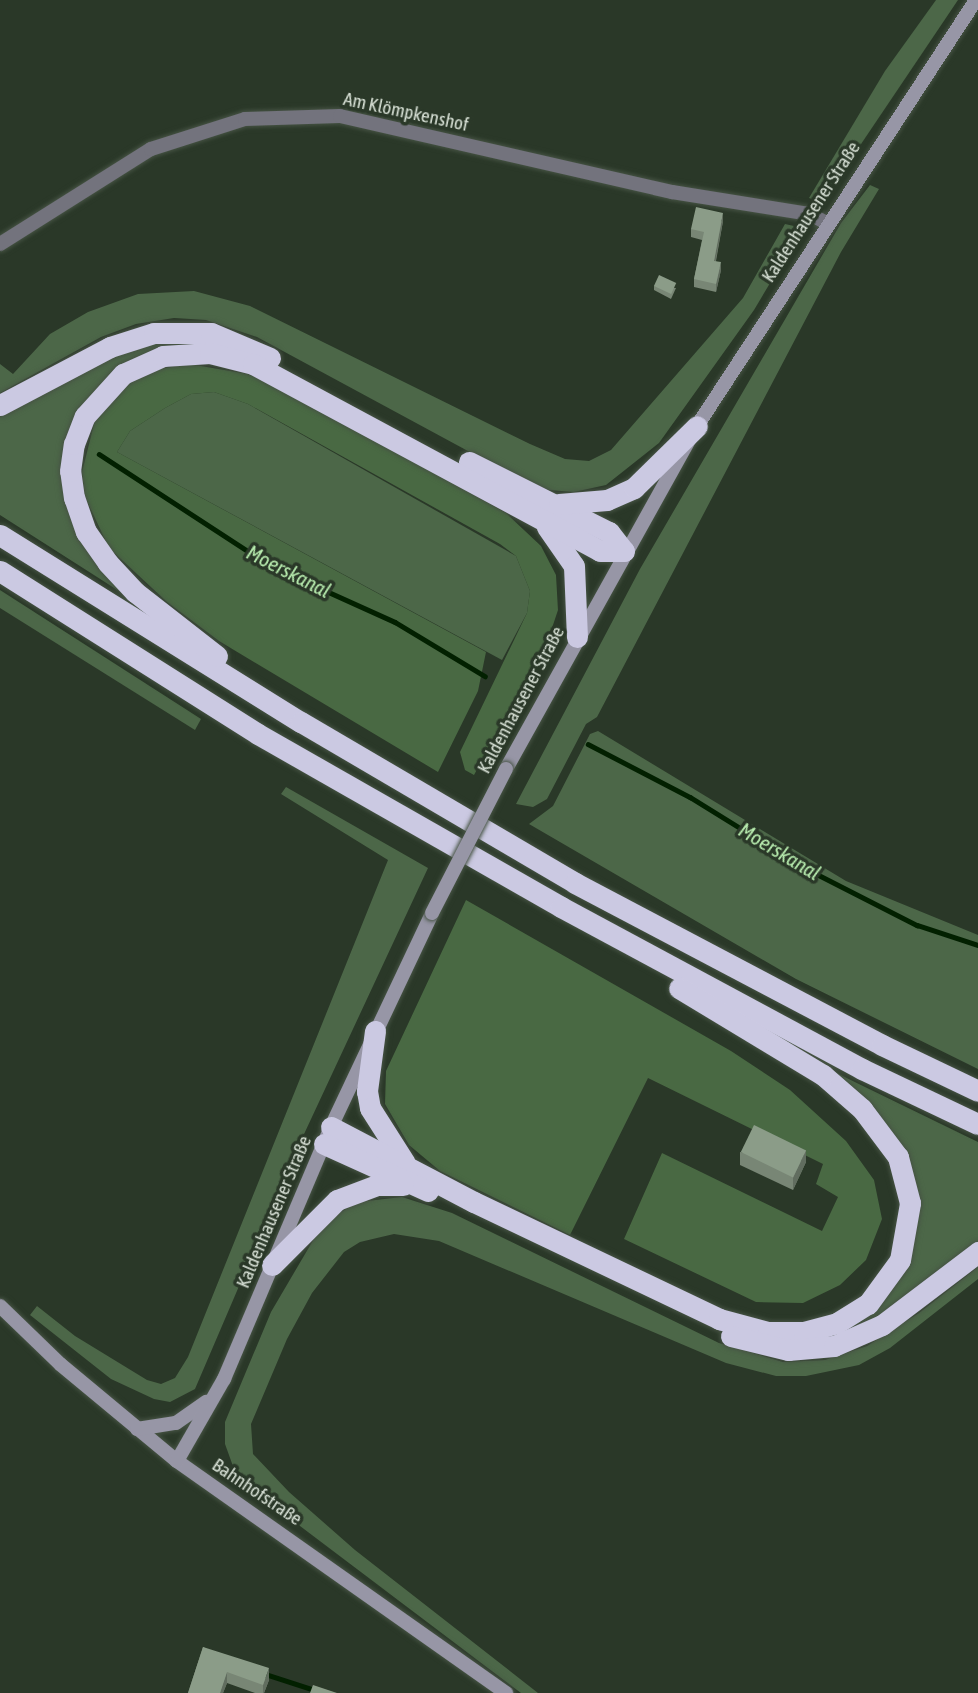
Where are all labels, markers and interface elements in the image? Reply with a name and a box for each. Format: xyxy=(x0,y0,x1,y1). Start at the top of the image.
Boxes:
street label: Am Klömpkenshof xyxy=(341,88,471,136)
street label: Kaldenhausener Straße xyxy=(757,137,865,287)
water label: Moerskanal xyxy=(243,539,335,603)
street label: Kaldenhausener Straße xyxy=(473,623,569,777)
water label: Moerskanal xyxy=(734,817,826,885)
street label: Kaldenhausener Straße xyxy=(232,1132,316,1292)
street label: Bahnhofstraße xyxy=(208,1454,306,1530)

